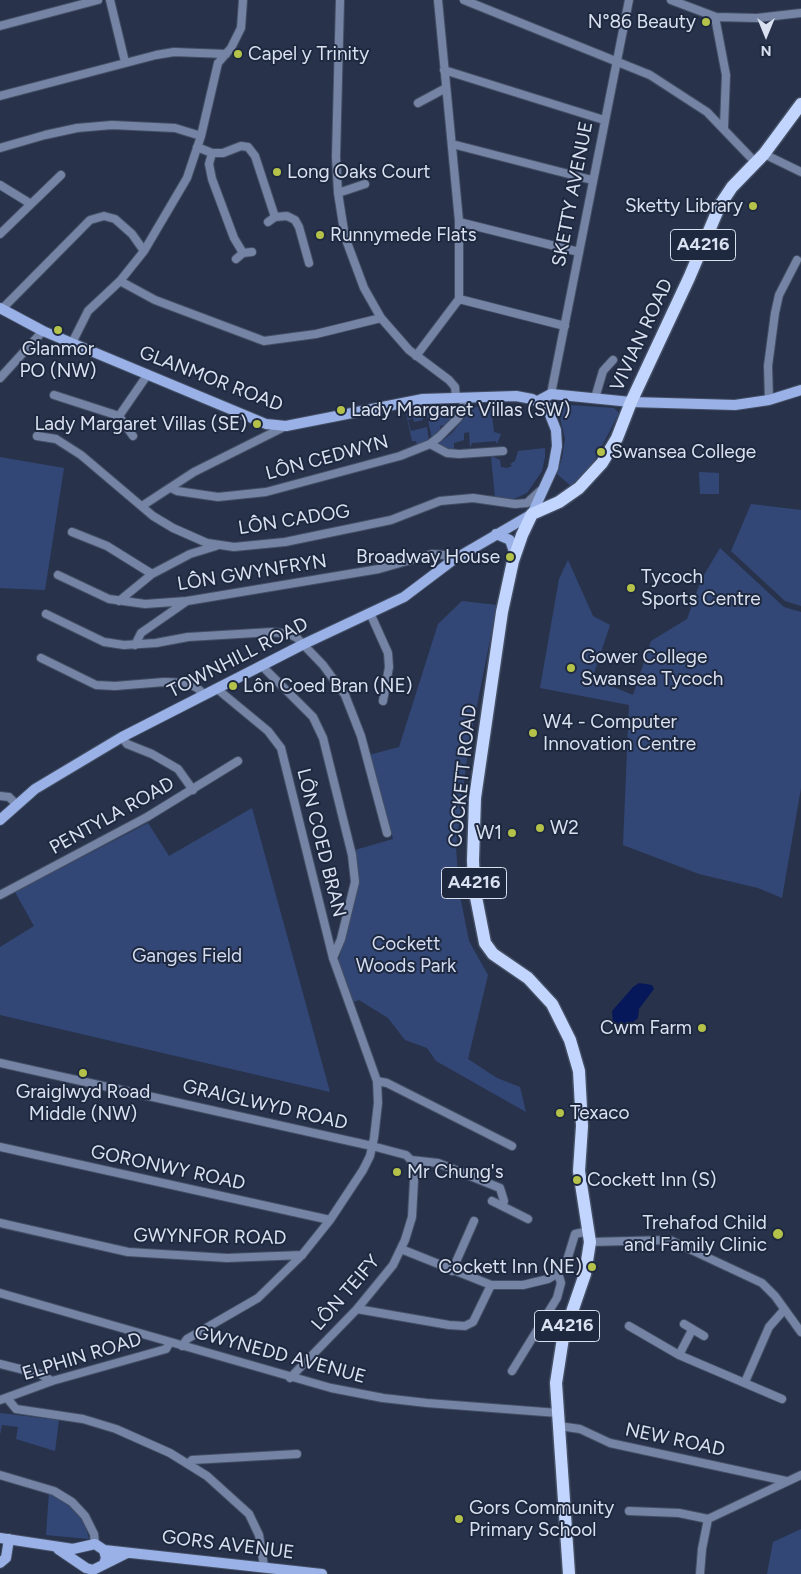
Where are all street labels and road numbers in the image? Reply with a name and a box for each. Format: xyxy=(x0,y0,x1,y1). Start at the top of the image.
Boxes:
street label: SKETTY AVENUE xyxy=(548,119,598,269)
road number: A4216 xyxy=(670,230,736,260)
street label: VIVIAN ROAD xyxy=(606,275,678,395)
street label: GLANMOR ROAD xyxy=(136,341,286,417)
street label: LÔN CEDWYN xyxy=(263,431,391,485)
street label: LÔN CADOG xyxy=(236,500,352,540)
street label: LÔN GWYNFRYN xyxy=(176,550,328,596)
street label: TOWNHILL ROAD xyxy=(164,613,312,703)
street label: COCKETT ROAD xyxy=(444,704,482,848)
street label: LÔN COED BRAN xyxy=(291,766,351,920)
street label: PENTYLA ROAD xyxy=(46,772,178,860)
road number: A4216 xyxy=(442,868,506,898)
street label: GRAIGLWYD ROAD xyxy=(180,1075,350,1135)
street label: GORONWY ROAD xyxy=(89,1140,247,1196)
street label: GWYNFOR ROAD xyxy=(133,1224,287,1250)
street label: LÔN TEIFY xyxy=(307,1251,385,1335)
road number: A4216 xyxy=(534,1310,600,1342)
street label: GWYNEDD AVENUE xyxy=(192,1321,368,1389)
street label: ELPHIN ROAD xyxy=(20,1328,144,1386)
street label: NEW ROAD xyxy=(623,1418,727,1462)
street label: GORS AVENUE xyxy=(160,1526,296,1564)

